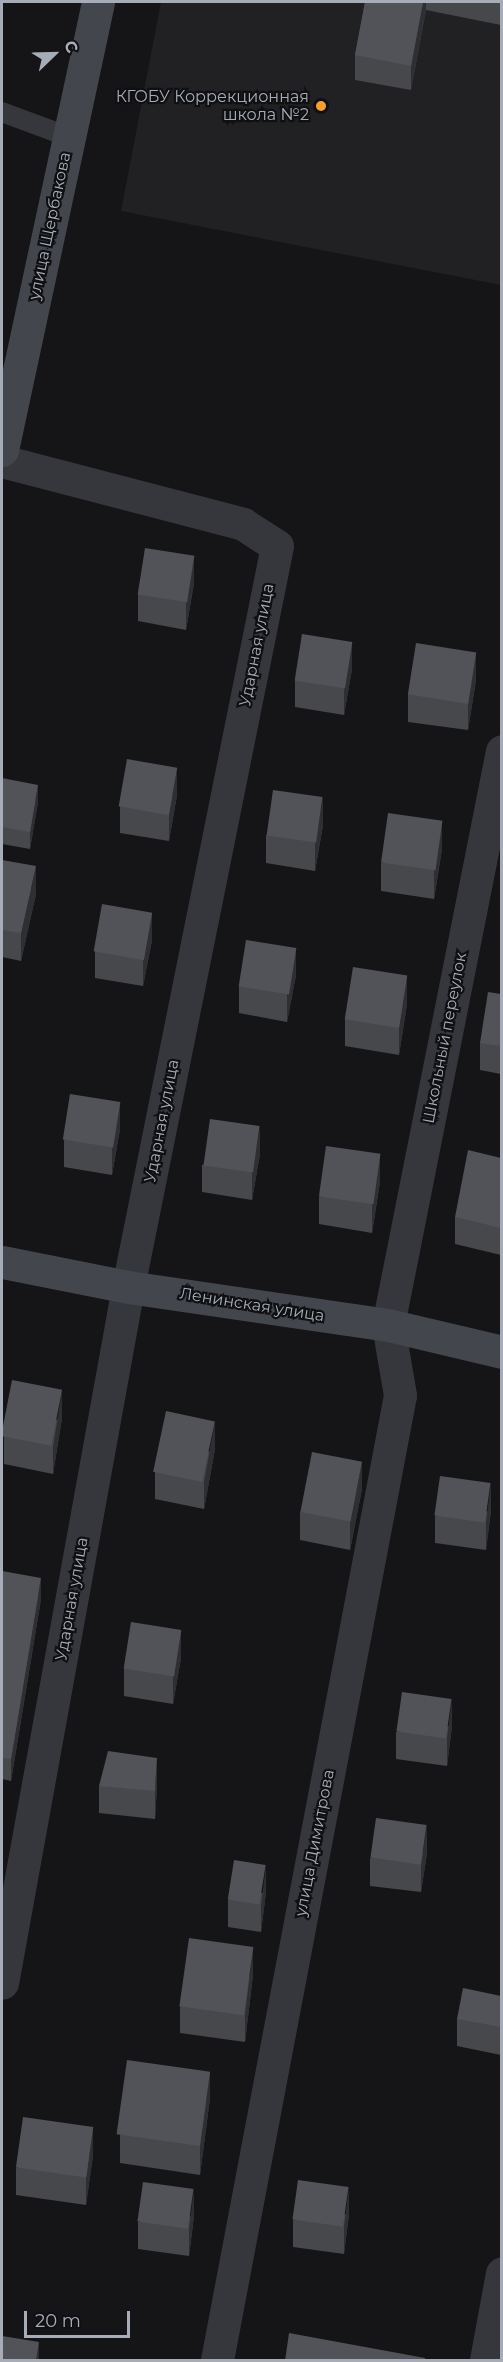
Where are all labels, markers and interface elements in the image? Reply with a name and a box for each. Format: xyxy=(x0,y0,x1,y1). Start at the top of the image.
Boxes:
north arrow xyxy=(24,24,84,84)
text: С xyxy=(60,38,82,56)
place label: КГОБУ Коррекционная школа №2 xyxy=(116,87,309,125)
marker: КГОБУ Коррекционная школа №2 xyxy=(314,99,328,113)
street label: улица Щербакова xyxy=(25,150,75,302)
street label: Ударная улица xyxy=(236,582,278,708)
street label: Школьный переулок xyxy=(419,951,471,1125)
street label: Ударная улица xyxy=(141,1058,183,1184)
street label: Ленинская улица xyxy=(178,1284,326,1326)
street label: Ударная улица xyxy=(52,1536,92,1662)
street label: улица Димитрова xyxy=(291,1768,339,1918)
scale bar xyxy=(27,2299,134,2337)
text: 20 m xyxy=(35,2310,81,2332)

